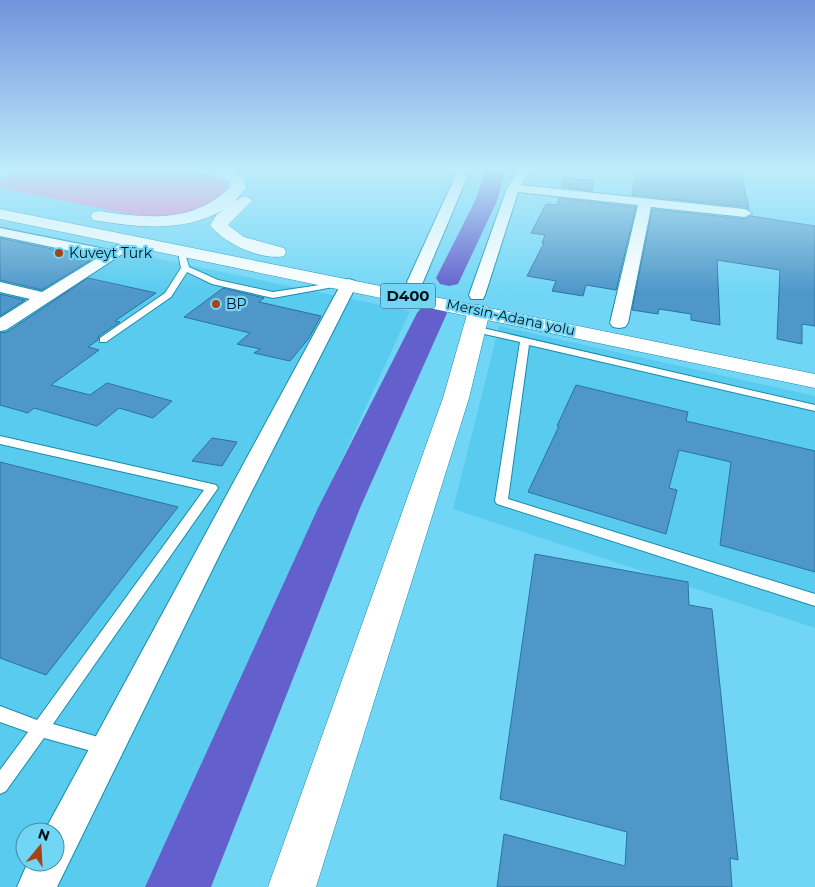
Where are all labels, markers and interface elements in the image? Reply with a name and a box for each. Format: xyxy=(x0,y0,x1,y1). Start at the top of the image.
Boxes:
place label: Kuveyt Türk xyxy=(69,244,153,262)
marker: Kuveyt Türk xyxy=(53,247,65,259)
road number: D400 xyxy=(380,284,436,308)
place label: BP xyxy=(226,295,247,313)
street label: Mersin-Adana yolu xyxy=(445,295,577,339)
marker: BP xyxy=(210,298,222,310)
north arrow xyxy=(15,822,65,872)
text: N xyxy=(36,824,52,845)

